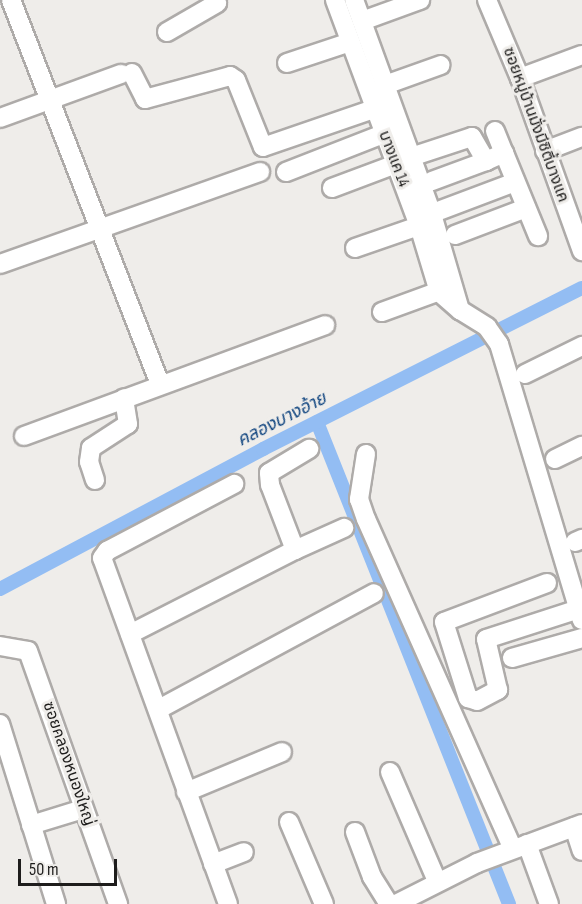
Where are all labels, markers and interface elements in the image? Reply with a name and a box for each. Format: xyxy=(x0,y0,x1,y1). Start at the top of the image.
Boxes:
street label: ซอยหมู่บ้านมั่งมีซิตี้บางแค xyxy=(498,45,572,205)
street label: บางแค 14 xyxy=(374,128,412,190)
water label: คลองบางอ้าย xyxy=(234,388,330,452)
street label: ซอยคลองหนองใหญ่ xyxy=(38,699,98,829)
scale bar xyxy=(21,847,120,885)
text: 50 m xyxy=(29,859,59,880)

